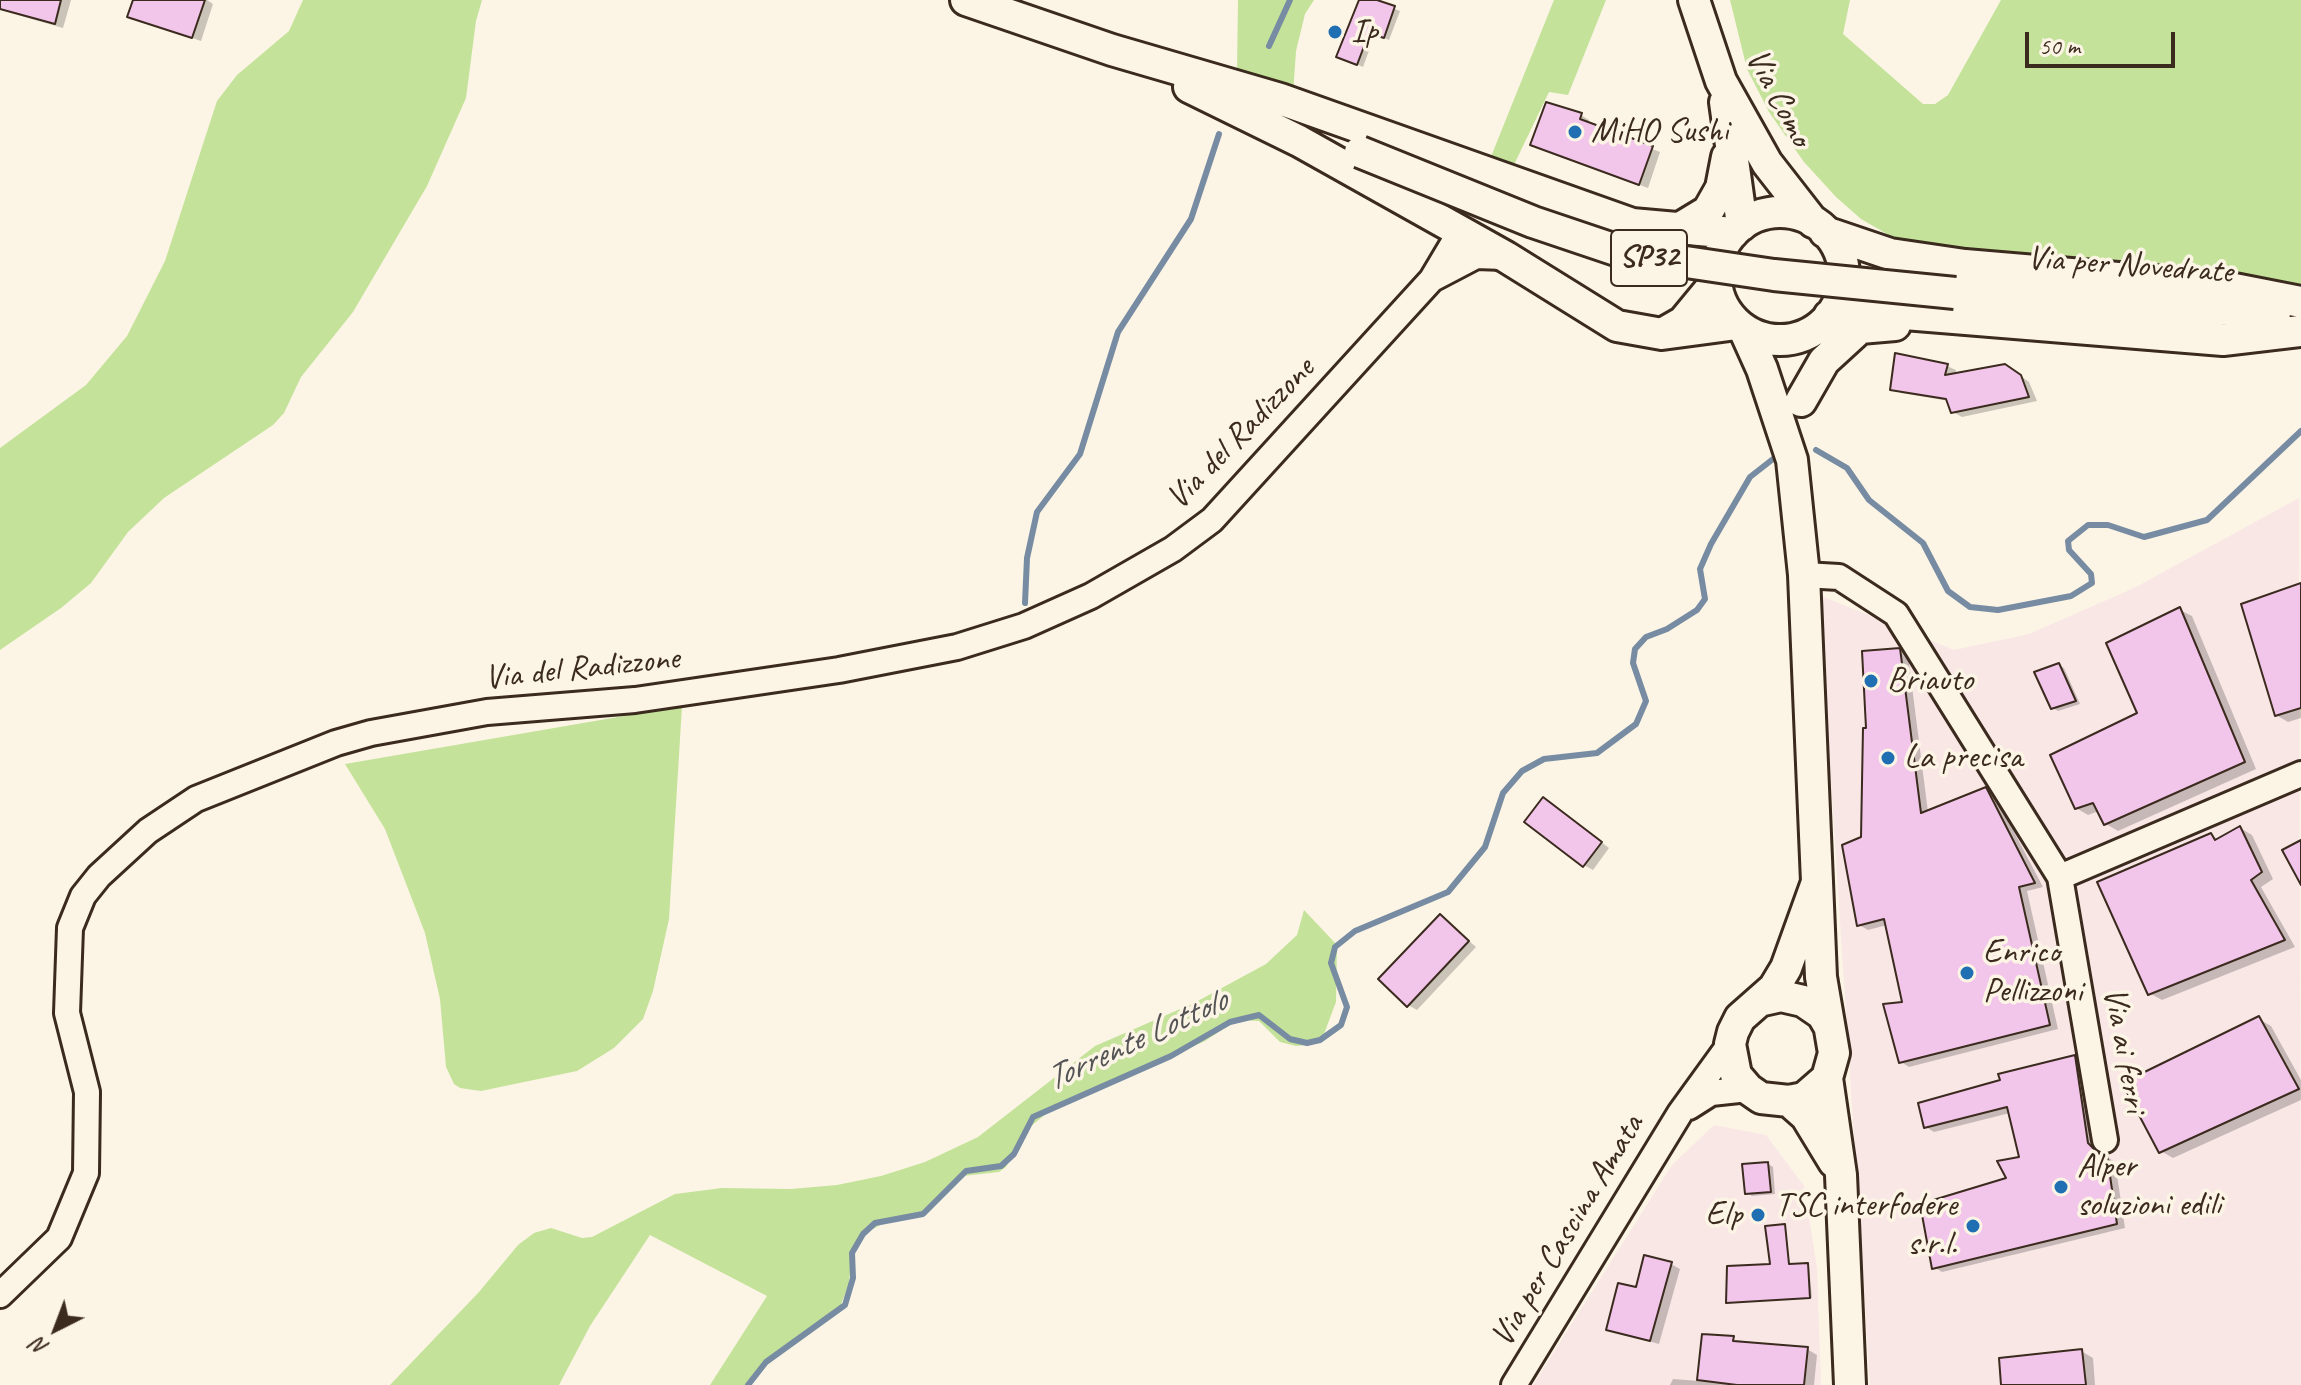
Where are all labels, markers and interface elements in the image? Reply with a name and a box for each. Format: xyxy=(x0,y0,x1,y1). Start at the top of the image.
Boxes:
place label: Ip xyxy=(1351,12,1378,52)
scale bar xyxy=(2029,16,2179,66)
marker: Ip xyxy=(1326,23,1344,41)
text: 50 m xyxy=(2039,31,2080,61)
street label: Via Como xyxy=(1736,43,1820,153)
place label: MiHO Sushi xyxy=(1591,112,1728,152)
marker: MiHO Sushi xyxy=(1566,123,1584,141)
road number: SP32 xyxy=(1611,230,1687,286)
street label: Via per Novedrate xyxy=(2026,238,2234,294)
street label: Via del Radizzone xyxy=(1158,350,1324,518)
street label: Via del Radizzone xyxy=(483,638,681,700)
place label: Briauto xyxy=(1887,661,1973,701)
marker: Briauto xyxy=(1862,672,1880,690)
place label: La precisa xyxy=(1904,738,2022,778)
marker: La precisa xyxy=(1879,749,1897,767)
place label: Enrico Pellizzoni xyxy=(1983,933,2082,1012)
marker: Enrico Pellizzoni xyxy=(1958,964,1976,982)
water label: Torrente Lottolo xyxy=(1038,980,1234,1102)
street label: Via ai ferri xyxy=(2093,984,2155,1116)
street label: Via per Cascina Amata xyxy=(1483,1108,1653,1354)
place label: Alper soluzioni edili xyxy=(2077,1147,2221,1226)
marker: Alper soluzioni edili xyxy=(2052,1178,2070,1196)
place label: TSC interfodere s.r.l. xyxy=(1775,1186,1957,1266)
place label: Elp xyxy=(1705,1195,1742,1235)
marker: Elp xyxy=(1749,1206,1767,1224)
marker: TSC interfodere s.r.l. xyxy=(1964,1217,1982,1235)
north arrow xyxy=(16,1289,96,1369)
text: N xyxy=(26,1332,54,1362)

